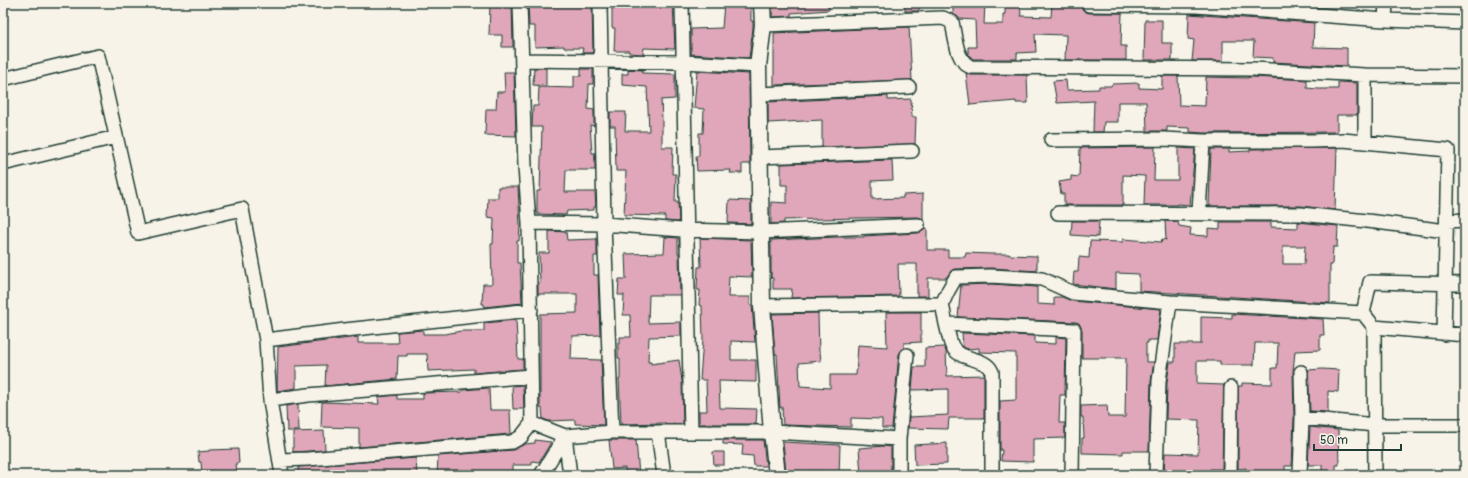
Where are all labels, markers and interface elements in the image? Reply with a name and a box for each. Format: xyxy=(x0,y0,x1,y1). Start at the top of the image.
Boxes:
scale bar xyxy=(1314,426,1401,452)
text: 50 m xyxy=(1320,433,1348,448)

